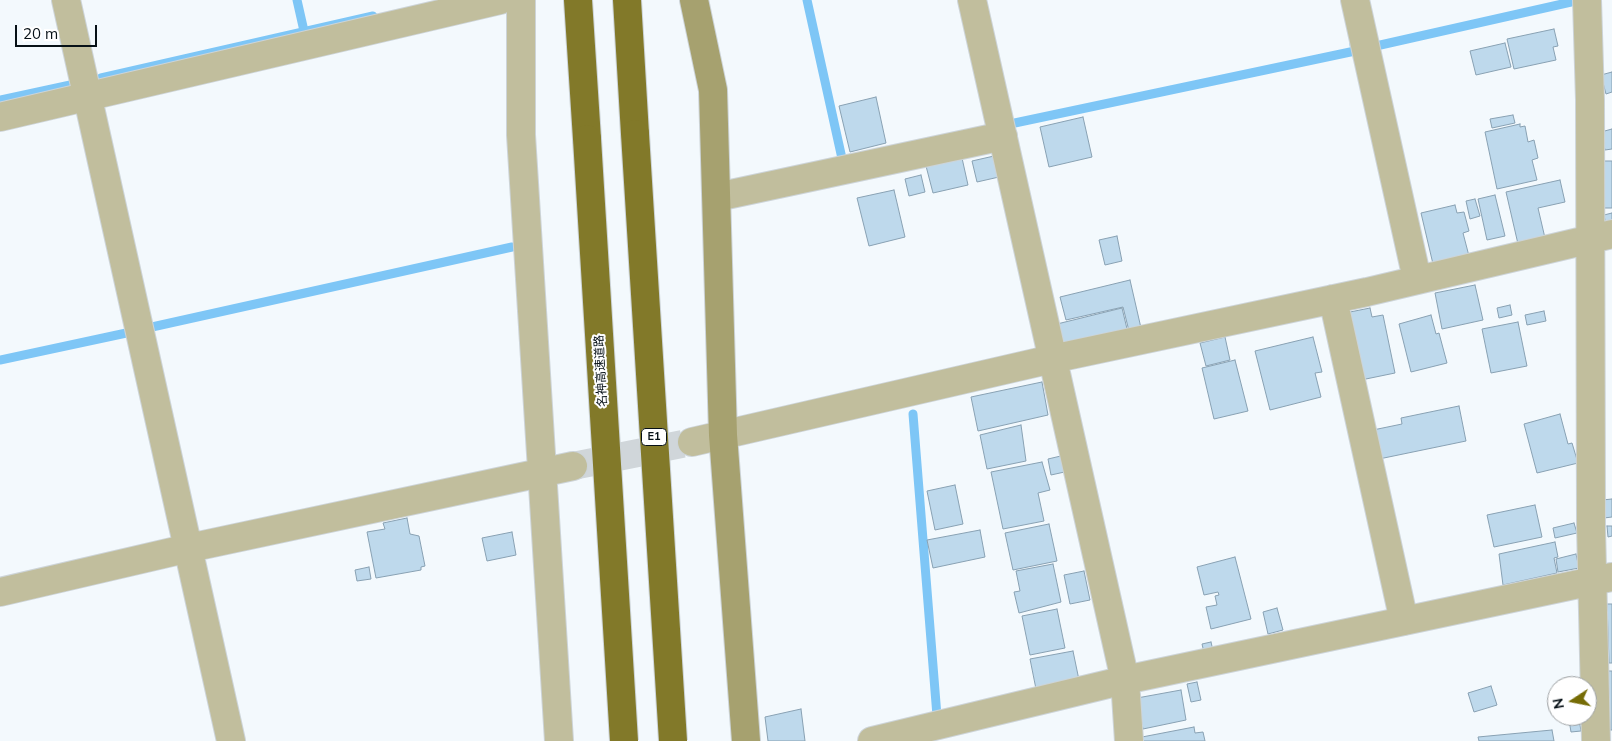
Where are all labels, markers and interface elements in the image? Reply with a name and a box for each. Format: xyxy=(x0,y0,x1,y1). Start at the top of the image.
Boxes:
scale bar xyxy=(18,15,100,47)
text: 20 m xyxy=(23,24,58,43)
street label: 名神高速道路 xyxy=(592,335,610,407)
road number: E1 xyxy=(642,428,666,446)
north arrow xyxy=(1547,676,1597,726)
text: N xyxy=(1548,697,1568,711)

